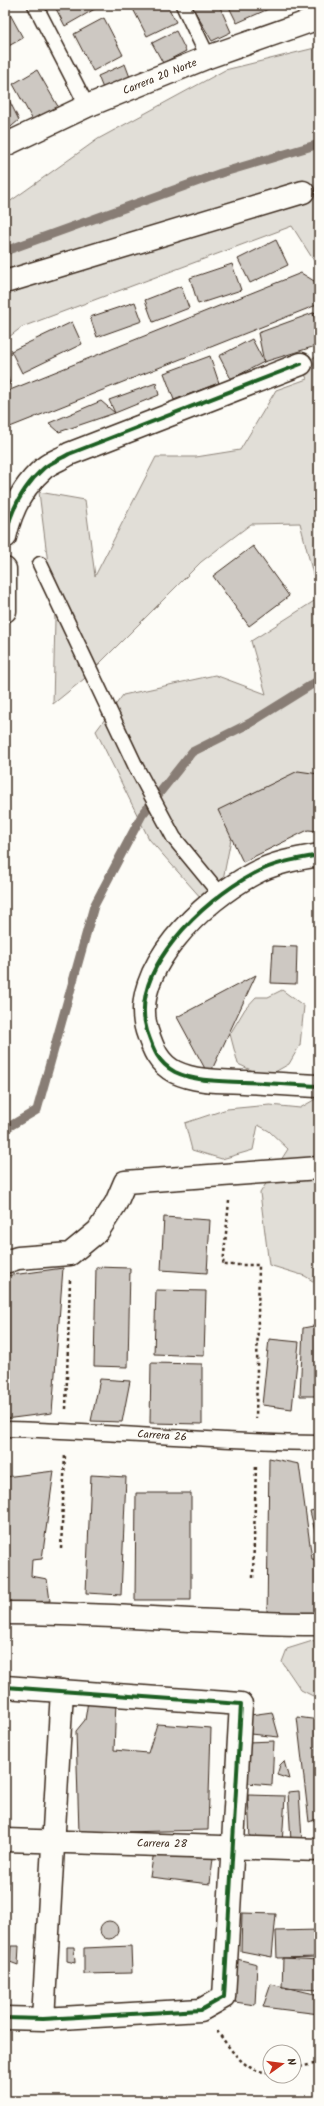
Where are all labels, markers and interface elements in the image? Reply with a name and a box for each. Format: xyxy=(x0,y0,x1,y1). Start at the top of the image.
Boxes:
street label: Carrera 20 Norte xyxy=(120,54,200,100)
street label: Carrera 26 xyxy=(137,1425,187,1447)
street label: Carrera 28 xyxy=(137,1835,188,1853)
north arrow xyxy=(262,2044,302,2084)
text: N xyxy=(281,2056,300,2067)

